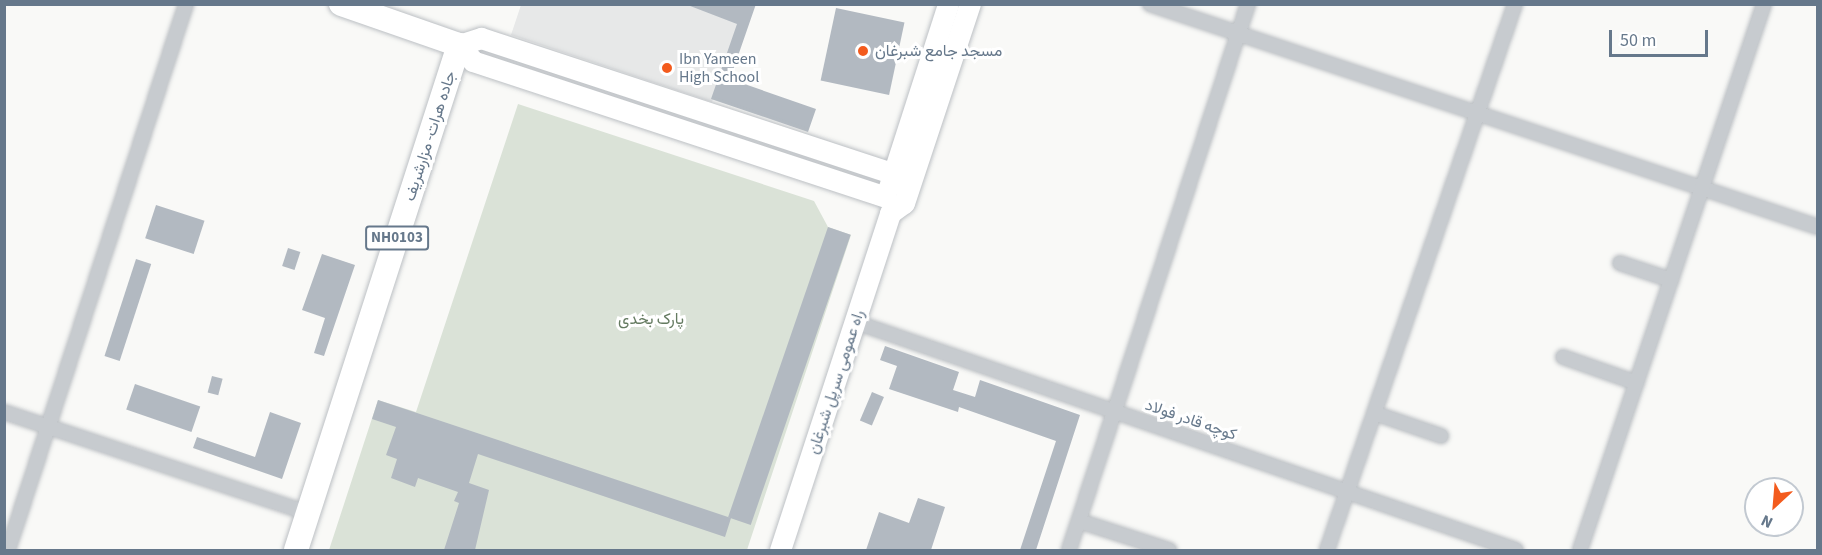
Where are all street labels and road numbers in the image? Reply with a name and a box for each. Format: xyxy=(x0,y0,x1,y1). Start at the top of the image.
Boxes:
street label: جاده هرات- مزارشریف xyxy=(400,69,460,203)
road number: NH0103 xyxy=(364,226,430,250)
street label: راه عمومی سرپل شبرغان xyxy=(804,307,868,457)
street label: کوچه قادر فولاد xyxy=(1143,395,1239,445)

